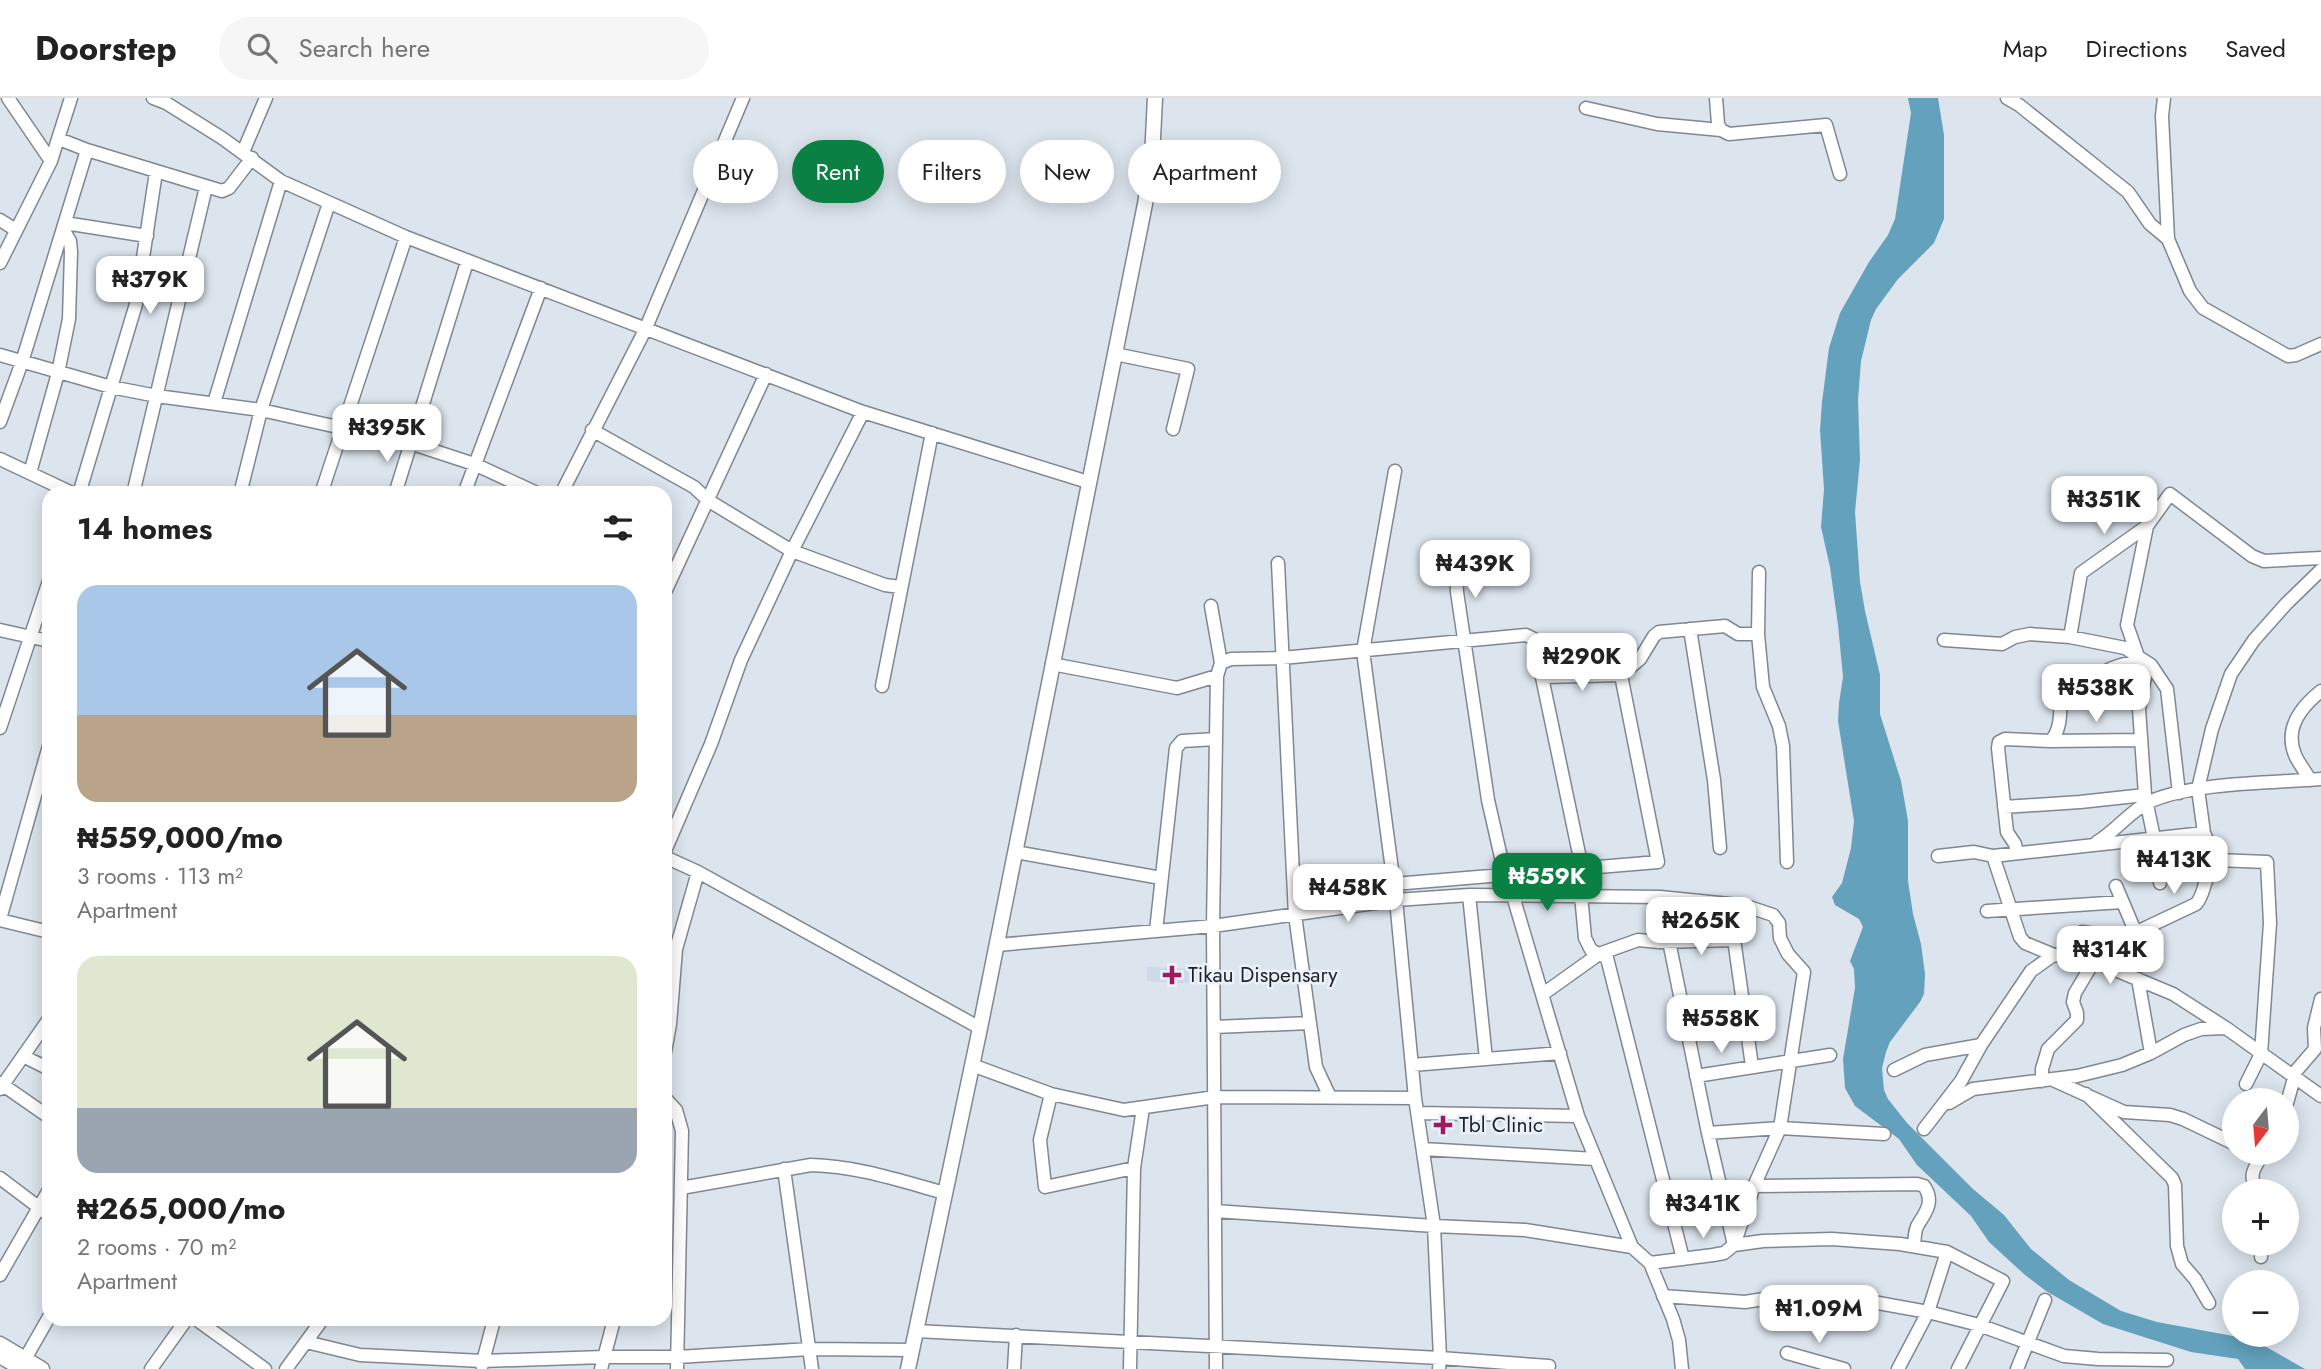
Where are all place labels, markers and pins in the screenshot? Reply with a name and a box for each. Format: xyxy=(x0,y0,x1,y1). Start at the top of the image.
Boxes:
pin: ₦379K xyxy=(101,256,199,316)
pin: ₦395K xyxy=(338,404,436,464)
pin: ₦351K xyxy=(2055,476,2153,536)
pin: ₦439K xyxy=(1426,540,1524,600)
pin: ₦290K xyxy=(1533,634,1631,693)
pin: ₦538K xyxy=(2047,664,2145,724)
pin: ₦413K xyxy=(2125,836,2223,896)
pin: ₦559K xyxy=(1498,854,1596,913)
pin: ₦458K xyxy=(1299,864,1397,924)
pin: ₦265K xyxy=(1652,898,1750,957)
pin: ₦314K xyxy=(2061,926,2159,986)
place label: Tikau Dispensary xyxy=(1188,960,1338,990)
marker: Tikau Dispensary xyxy=(1162,965,1182,985)
pin: ₦558K xyxy=(1672,996,1770,1055)
place label: Tbl Clinic xyxy=(1459,1110,1543,1140)
marker: Tbl Clinic xyxy=(1433,1115,1453,1135)
pin: ₦341K xyxy=(1654,1180,1752,1240)
pin: ₦1.09M xyxy=(1762,1286,1876,1345)

